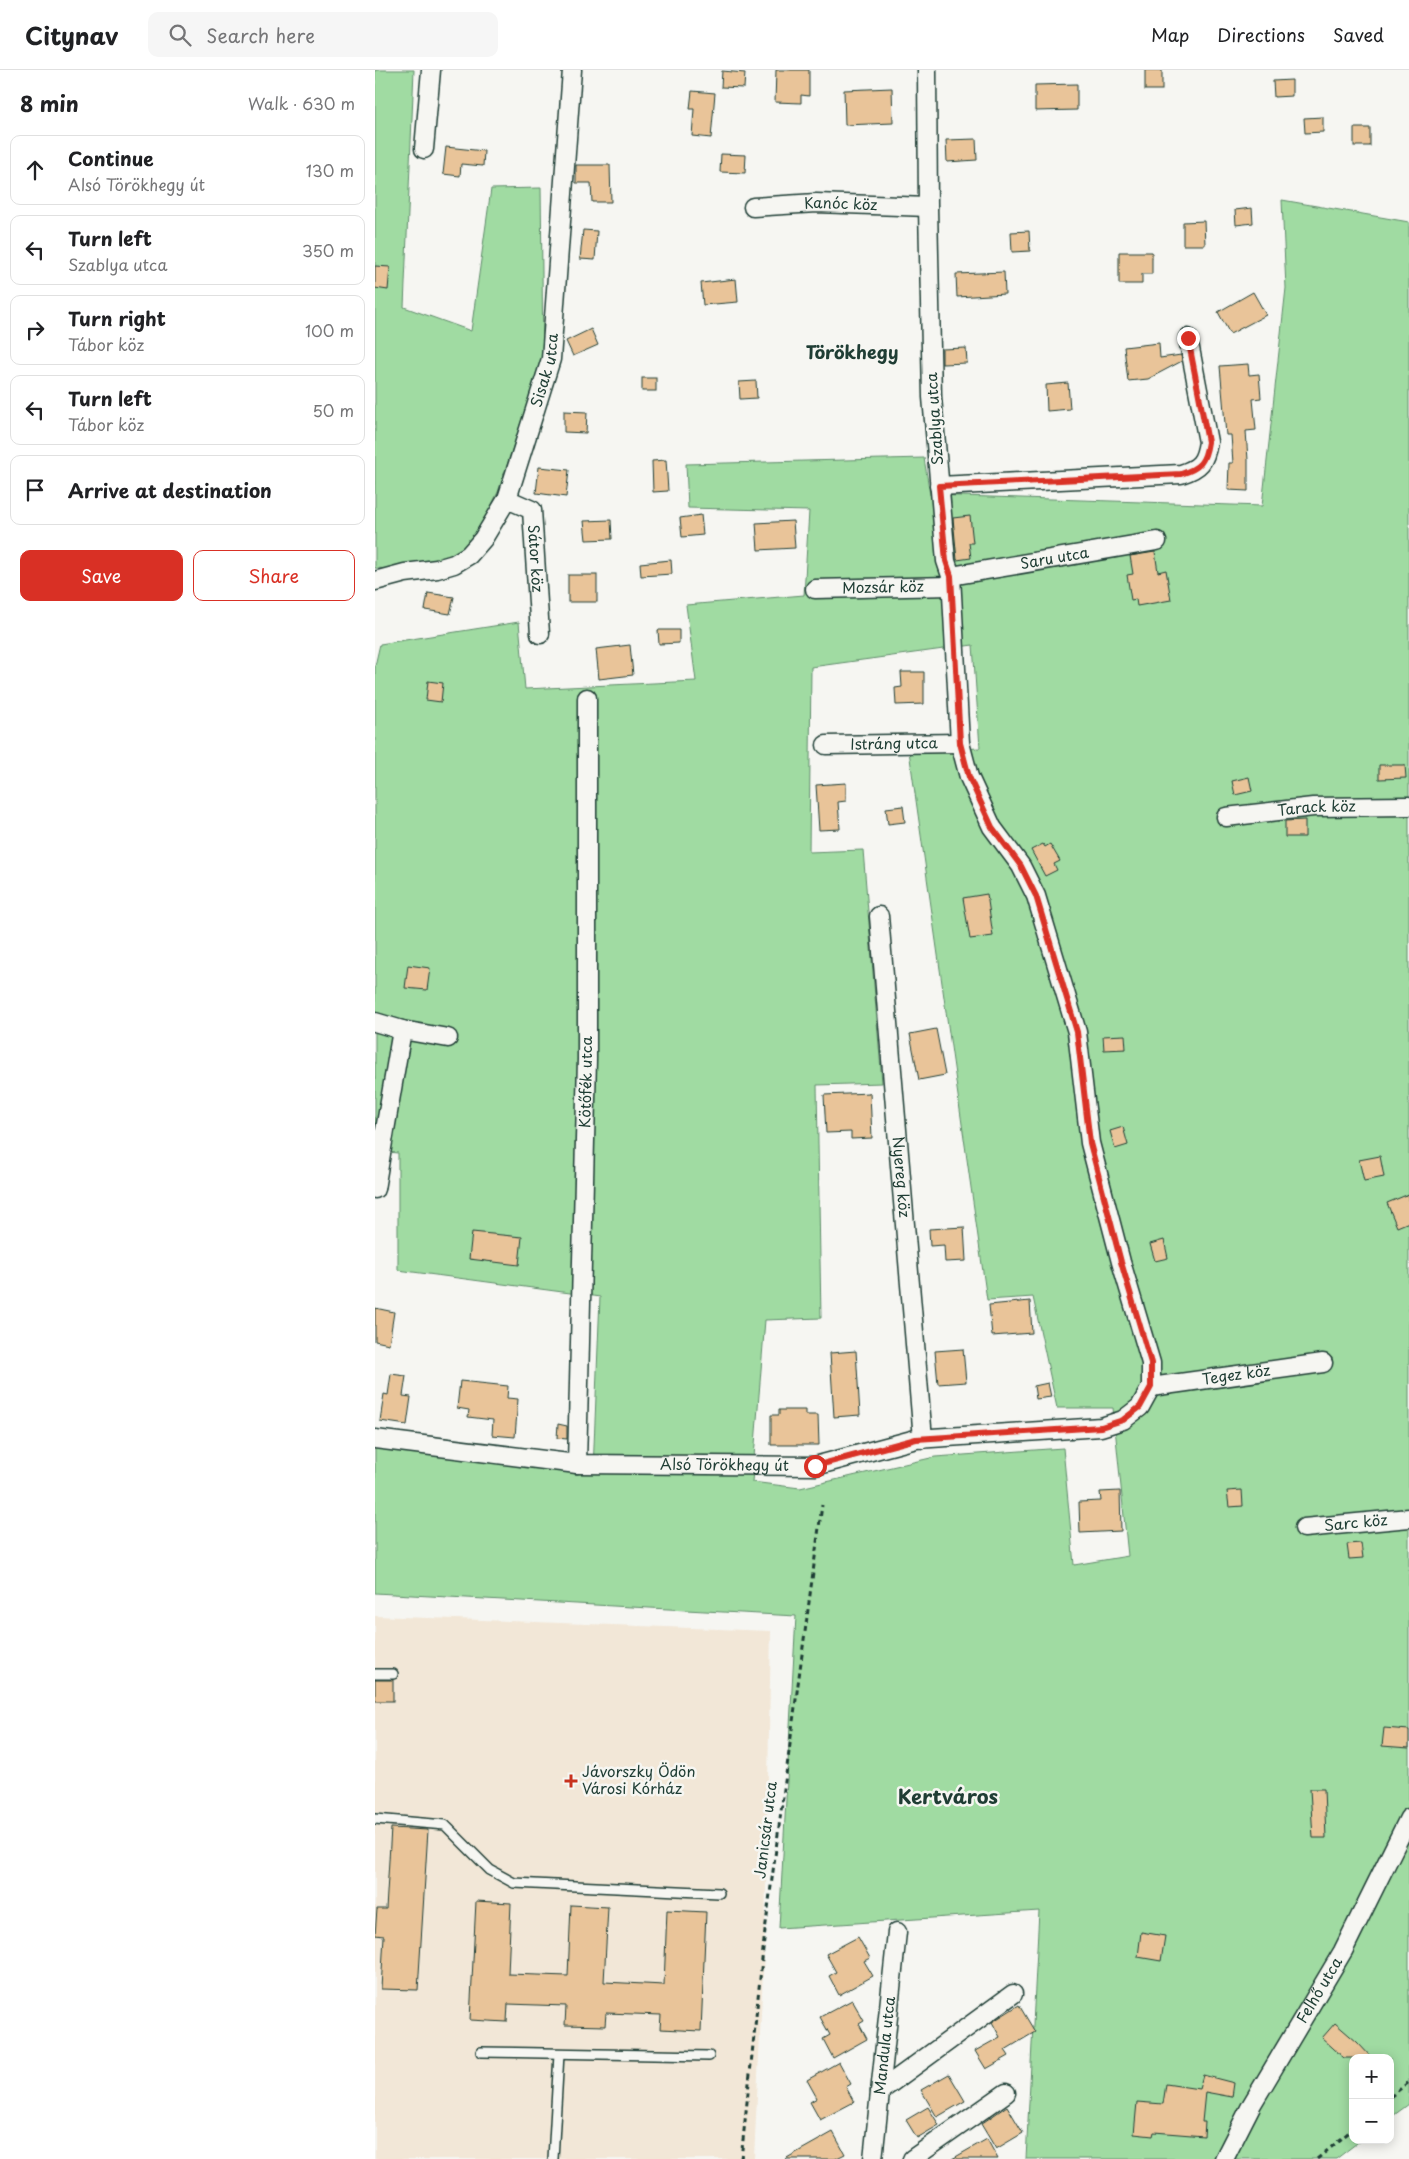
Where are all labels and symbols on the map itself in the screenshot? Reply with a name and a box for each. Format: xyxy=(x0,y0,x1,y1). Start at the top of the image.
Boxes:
street label: Kanóc köz xyxy=(803,190,878,215)
route end xyxy=(1177,327,1200,350)
street label: Sisak utca xyxy=(524,332,563,410)
district label: Törökhegy xyxy=(806,338,898,365)
street label: Szablya utca xyxy=(919,371,948,466)
street label: Sátor köz xyxy=(523,524,550,593)
street label: Saru utca xyxy=(1018,540,1091,574)
street label: Mozsár köz xyxy=(842,574,924,598)
street label: Istráng utca xyxy=(850,730,939,755)
street label: Tarack köz xyxy=(1276,794,1356,821)
street label: Kötőfék utca xyxy=(572,1036,597,1128)
street label: Nyereg köz xyxy=(888,1135,917,1219)
street label: Tegez köz xyxy=(1200,1357,1272,1390)
street label: Alsó Törökhegy út xyxy=(660,1452,789,1476)
route start xyxy=(804,1455,827,1478)
street label: Sarc köz xyxy=(1323,1507,1388,1536)
place label: Jávorszky Ödön Városi Kórház xyxy=(582,1759,695,1799)
marker: Jávorszky Ödön Városi Kórház xyxy=(564,1774,578,1788)
street label: Janicsár utca xyxy=(747,1779,782,1880)
district label: Kertváros xyxy=(898,1781,999,1811)
street label: Felhő utca xyxy=(1290,1951,1347,2027)
street label: Mandula utca xyxy=(867,1994,900,2096)

